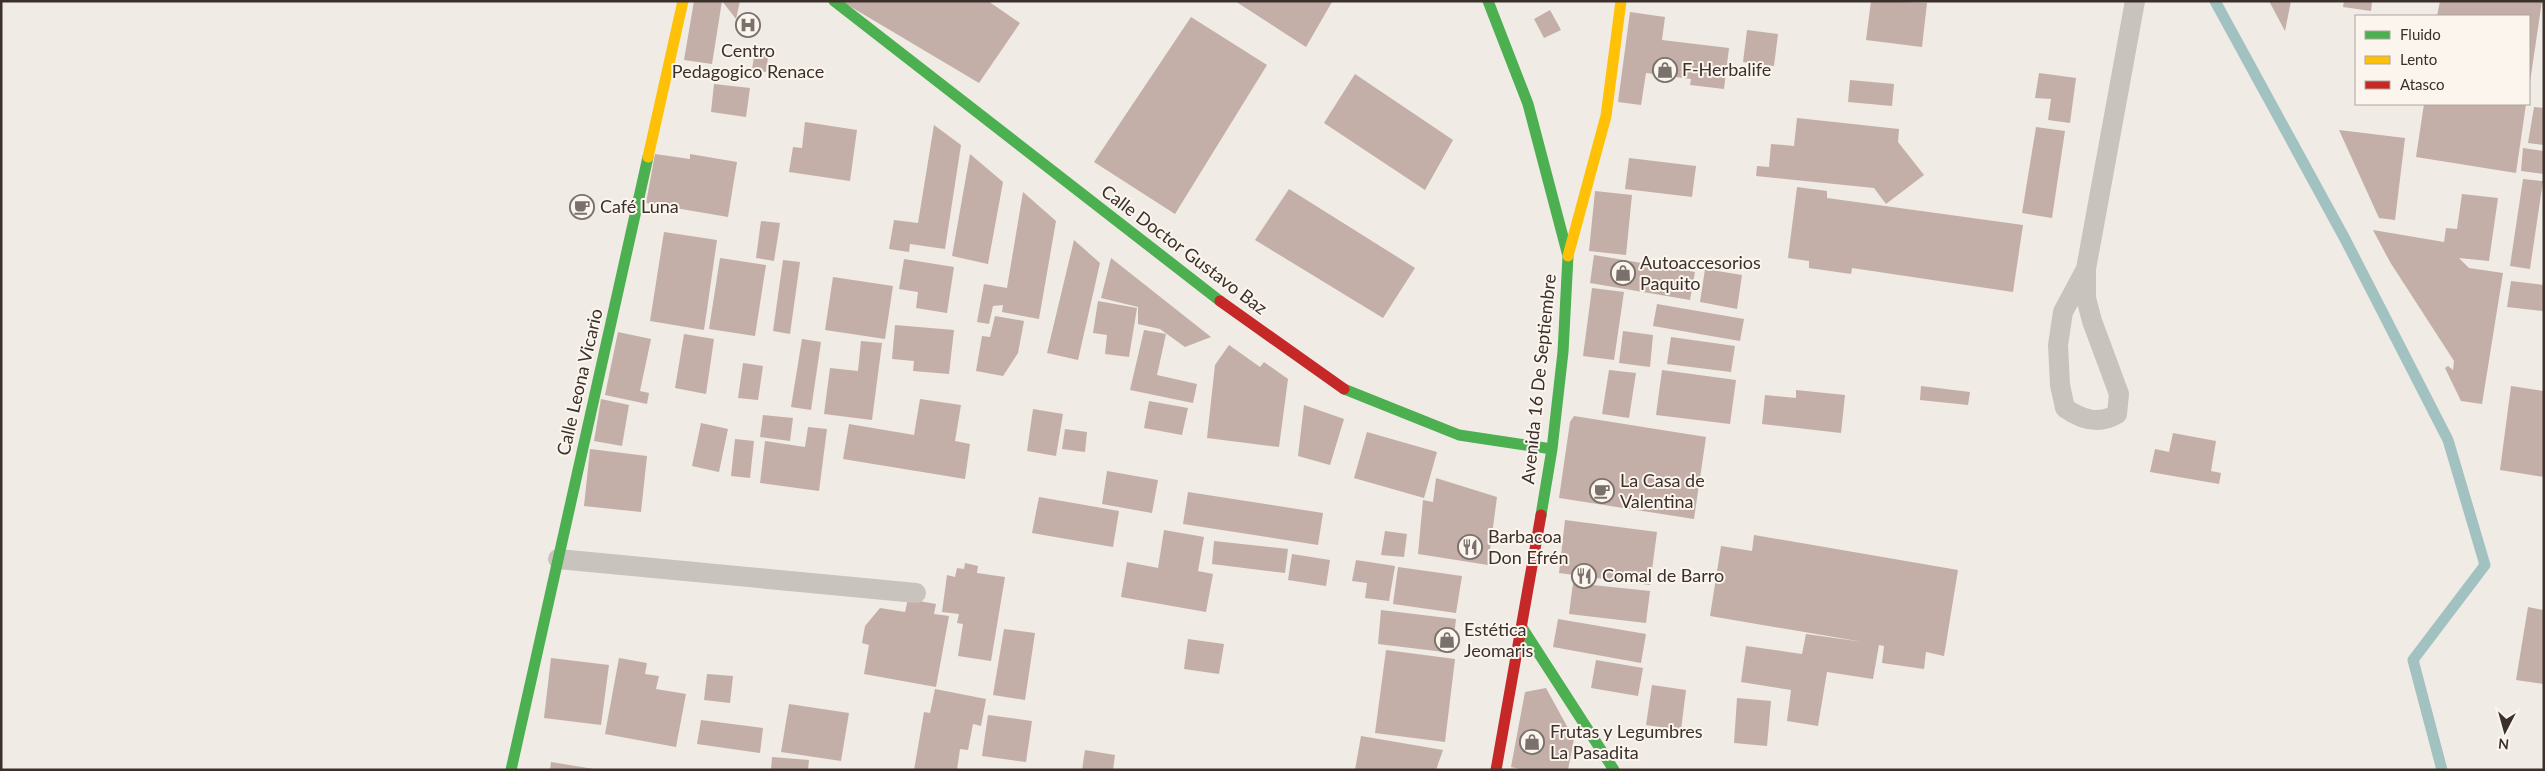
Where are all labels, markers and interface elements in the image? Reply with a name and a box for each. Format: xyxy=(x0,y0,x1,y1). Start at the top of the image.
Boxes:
hospital icon: Centro Pedagogico Renace xyxy=(735,12,761,38)
legend xyxy=(2355,15,2530,105)
text: Fluido xyxy=(2400,25,2441,43)
place label: Centro Pedagogico Renace xyxy=(672,39,824,82)
text: Lento xyxy=(2400,50,2437,68)
shop icon: F-Herbalife xyxy=(1652,57,1678,83)
place label: F-Herbalife xyxy=(1682,58,1771,80)
text: Atasco xyxy=(2400,75,2445,93)
street label: Calle Doctor Gustavo Baz xyxy=(1097,180,1272,319)
cafe icon: Café Luna xyxy=(569,194,595,220)
place label: Café Luna xyxy=(600,195,679,217)
place label: Autoaccesorios Paquito xyxy=(1640,251,1761,294)
shop icon: Autoaccesorios Paquito xyxy=(1610,260,1636,286)
street label: Avenida 16 De Septiembre xyxy=(1516,273,1560,485)
street label: Calle Leona Vicario xyxy=(551,306,607,457)
place label: La Casa de Valentina xyxy=(1620,469,1705,512)
cafe icon: La Casa de Valentina xyxy=(1589,478,1615,504)
place label: Barbacoa Don Efrén xyxy=(1488,525,1568,568)
restaurant icon: Barbacoa Don Efrén xyxy=(1457,534,1483,560)
restaurant icon: Comal de Barro xyxy=(1571,563,1597,589)
place label: Comal de Barro xyxy=(1602,564,1724,586)
place label: Estética Jeomaris xyxy=(1464,618,1534,661)
shop icon: Estética Jeomaris xyxy=(1434,627,1460,653)
north arrow xyxy=(2480,706,2530,756)
place label: Frutas y Legumbres La Pasadita xyxy=(1550,720,1703,763)
shop icon: Frutas y Legumbres La Pasadita xyxy=(1519,729,1545,755)
text: N xyxy=(2497,735,2510,753)

